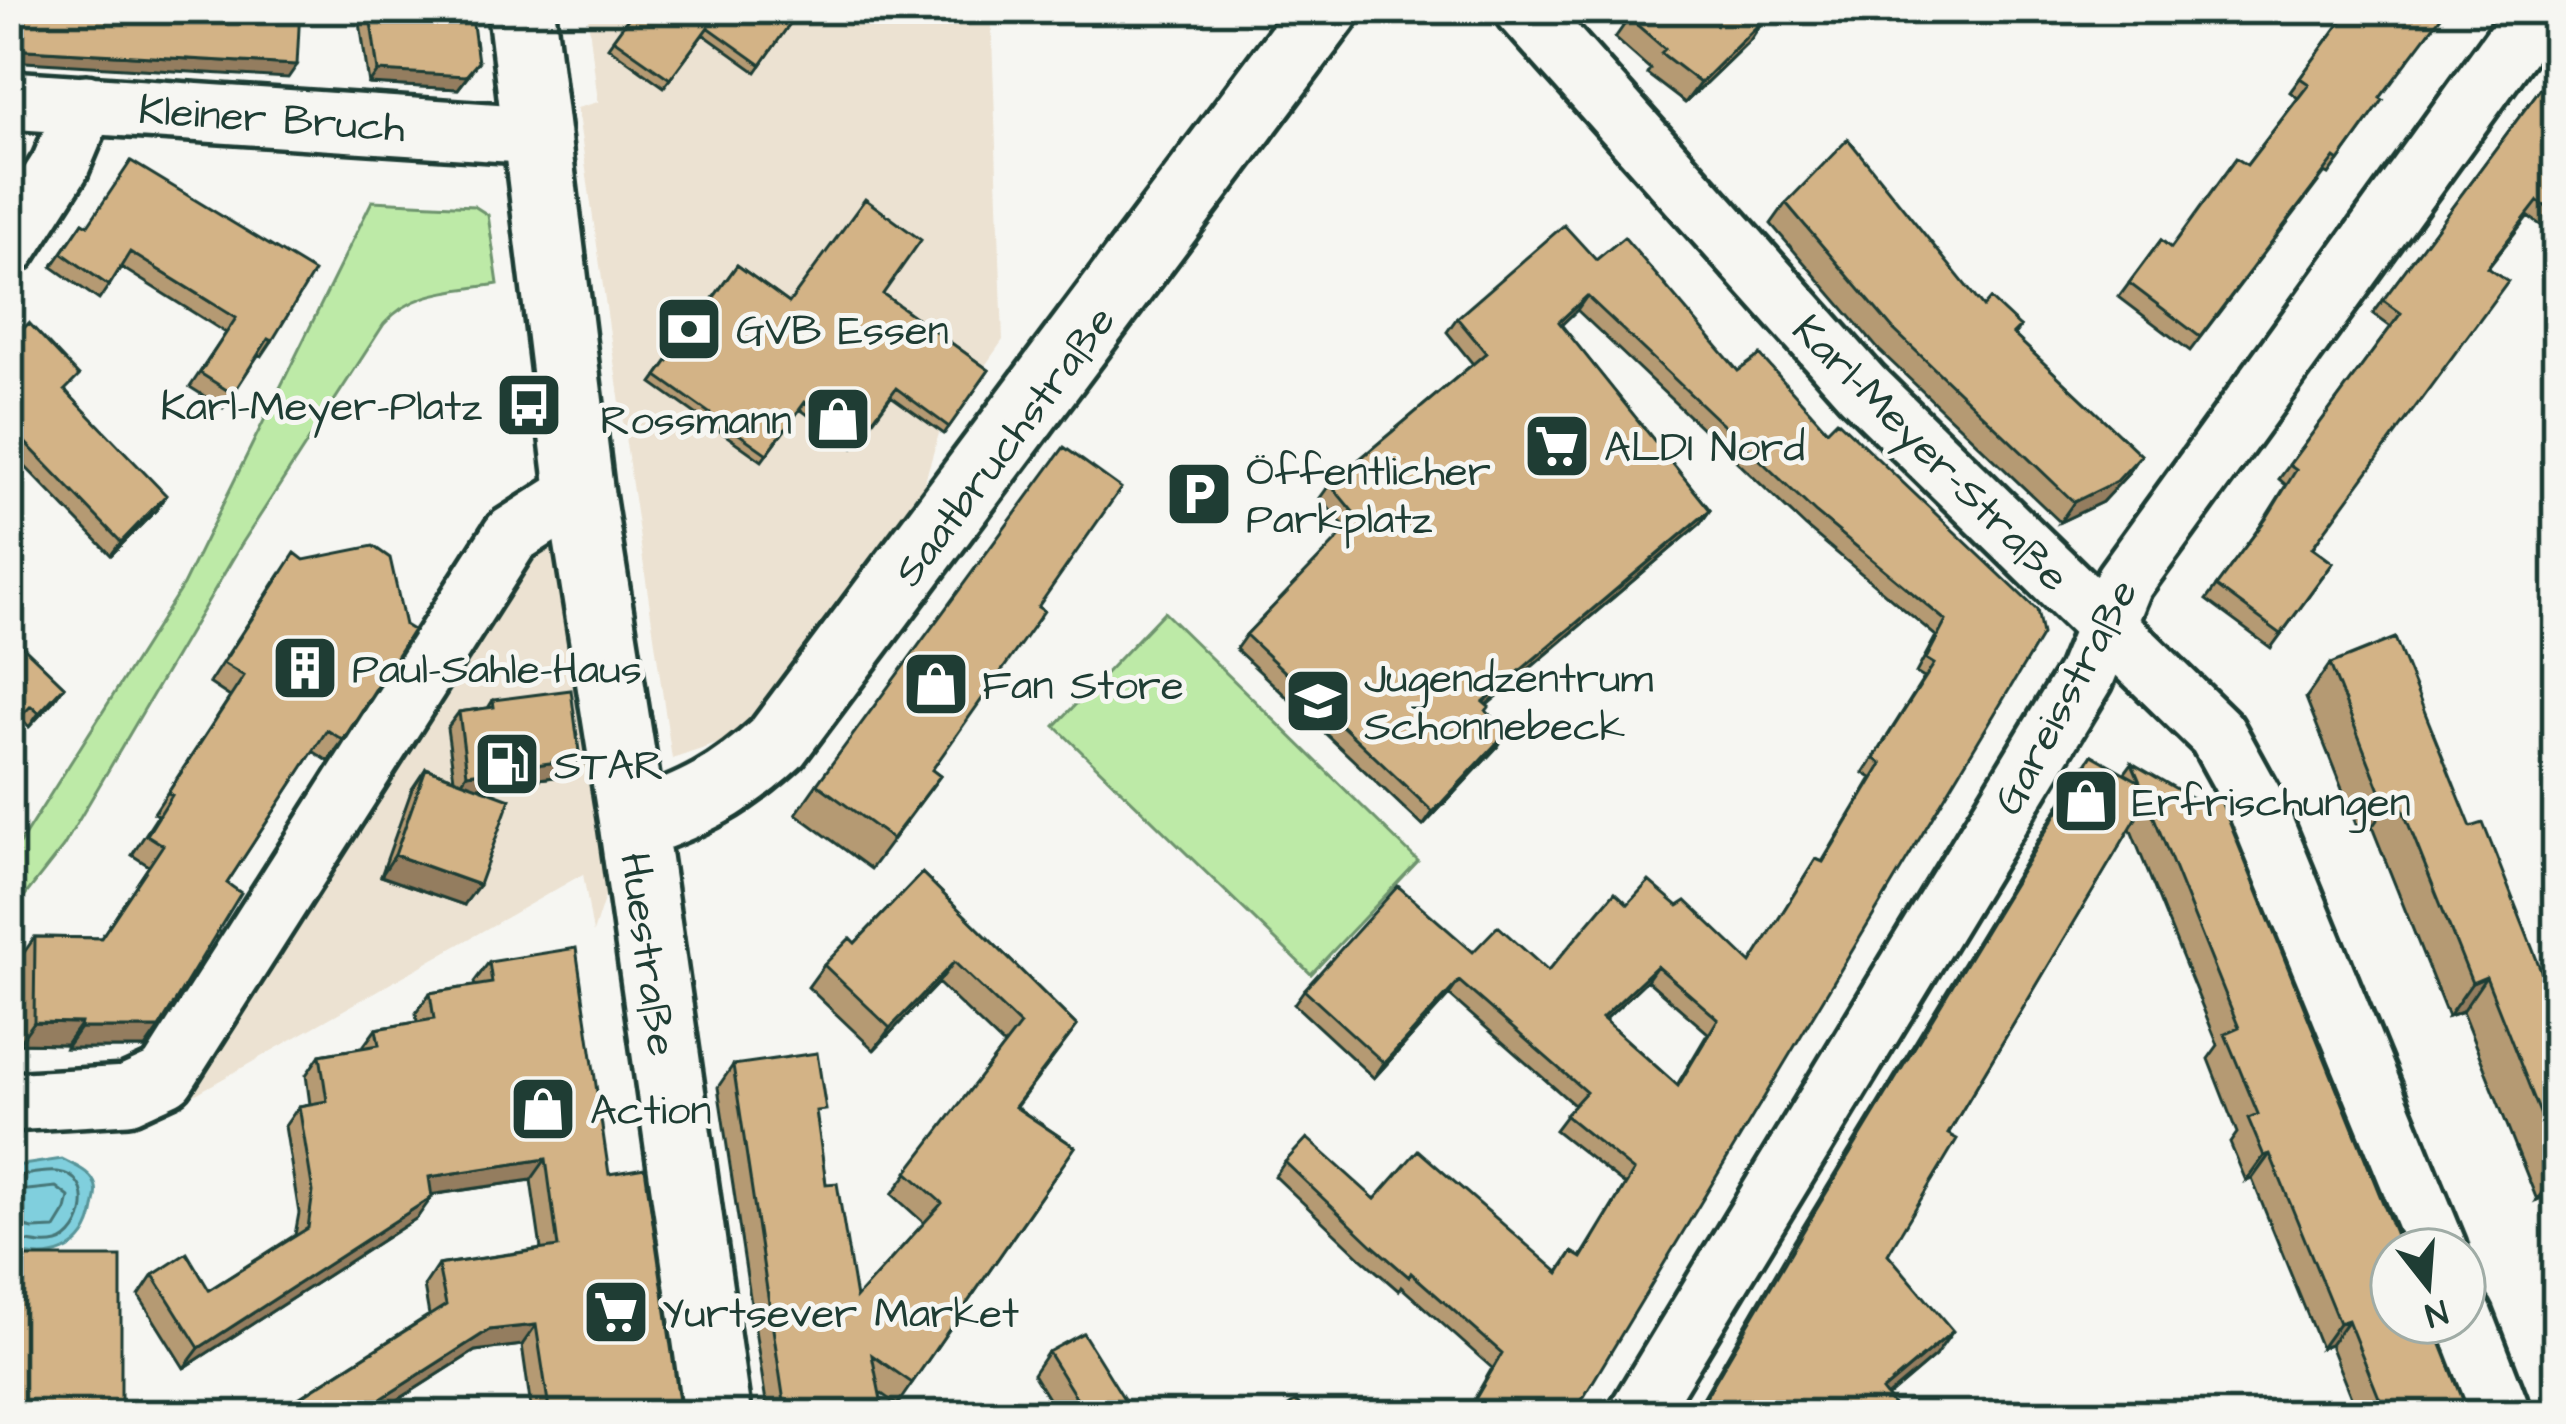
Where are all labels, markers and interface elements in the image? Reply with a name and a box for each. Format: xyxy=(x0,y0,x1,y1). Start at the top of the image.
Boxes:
street label: Kleiner Bruch xyxy=(137,82,407,158)
bank icon: GVB Essen xyxy=(654,294,724,364)
street label: Saatbruchstraße xyxy=(881,295,1130,599)
place label: GVB Essen xyxy=(736,303,949,361)
street label: Karl-Meyer-Straße xyxy=(1778,303,2081,606)
bus stop icon: Karl-Meyer-Platz xyxy=(494,370,564,440)
place label: Karl-Meyer-Platz xyxy=(160,379,482,438)
shop icon: Rossmann xyxy=(803,384,873,454)
place label: Rossmann xyxy=(600,393,792,451)
supermarket icon: ALDI Nord xyxy=(1522,411,1592,481)
place label: ALDI Nord xyxy=(1604,420,1805,478)
place label: Öffentlicher Parkplatz xyxy=(1246,444,1491,550)
parking icon: Öffentlicher Parkplatz xyxy=(1164,459,1234,529)
street label: Gareisstraße xyxy=(1980,569,2153,825)
building icon: Paul-Sahle-Haus xyxy=(270,633,340,703)
place label: Paul-Sahle-Haus xyxy=(352,642,642,700)
shop icon: Fan Store xyxy=(901,649,971,719)
place label: Jugendzentrum Schonnebeck xyxy=(1364,651,1653,757)
place label: Fan Store xyxy=(982,658,1184,716)
school or university icon: Jugendzentrum Schonnebeck xyxy=(1283,666,1353,736)
fuel station icon: STAR xyxy=(472,729,542,799)
place label: STAR xyxy=(554,738,664,796)
shop icon: Erfrischungen xyxy=(2051,766,2121,836)
place label: Erfrischungen xyxy=(2132,775,2411,833)
street label: Huestraße xyxy=(604,849,690,1060)
shop icon: Action xyxy=(508,1074,578,1144)
place label: Action xyxy=(590,1083,711,1141)
north arrow xyxy=(2368,1226,2488,1346)
supermarket icon: Yurtsever Market xyxy=(581,1277,651,1347)
place label: Yurtsever Market xyxy=(662,1286,1019,1344)
text: N xyxy=(2419,1288,2453,1338)

